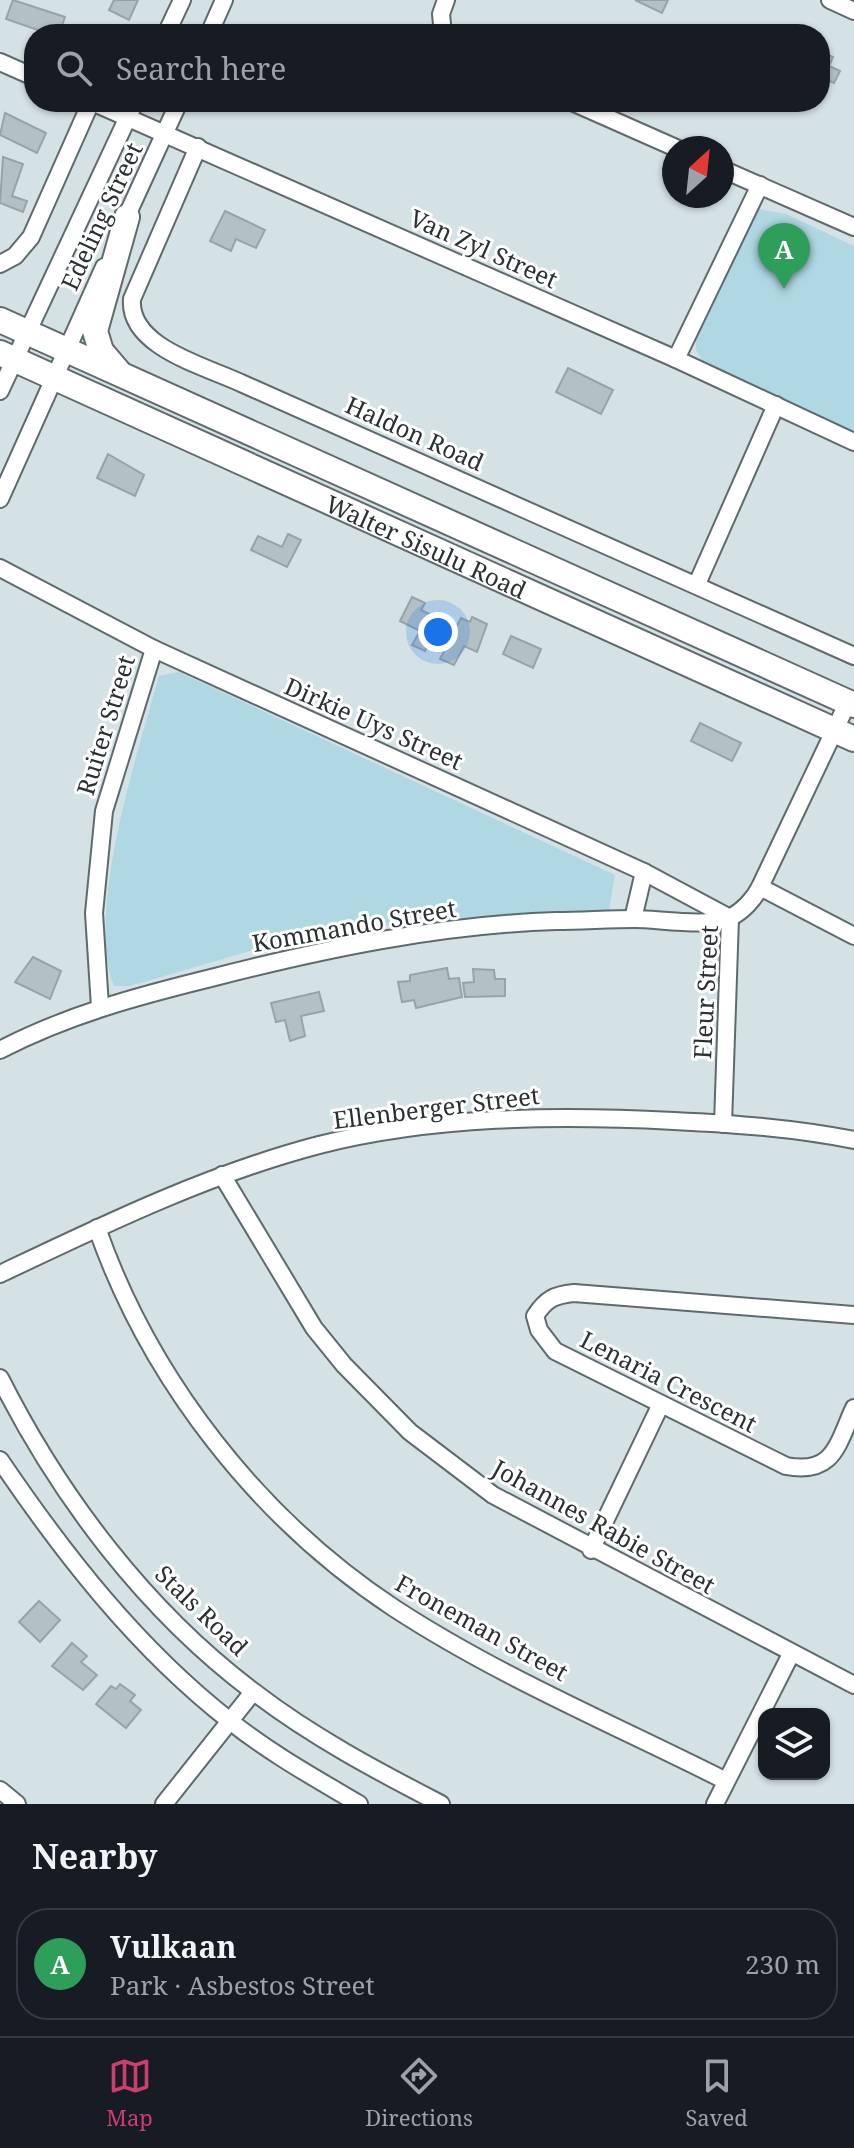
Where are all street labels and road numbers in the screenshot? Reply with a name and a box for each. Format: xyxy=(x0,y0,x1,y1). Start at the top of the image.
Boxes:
street label: Edeling Street xyxy=(52,137,150,295)
street label: Van Zyl Street xyxy=(405,201,563,295)
street label: Haldon Road xyxy=(341,388,490,478)
street label: Walter Sisulu Road xyxy=(321,486,532,606)
street label: Ruiter Street xyxy=(68,651,142,799)
street label: Dirkie Uys Street xyxy=(280,669,468,777)
street label: Kommando Street xyxy=(250,891,458,959)
street label: Fleur Street xyxy=(685,924,725,1060)
street label: Ellenberger Street xyxy=(331,1078,541,1136)
street label: Lenaria Crescent xyxy=(575,1322,763,1440)
street label: Johannes Rabie Street xyxy=(486,1451,721,1601)
street label: Stals Road xyxy=(148,1557,256,1663)
street label: Froneman Street xyxy=(390,1566,574,1688)

